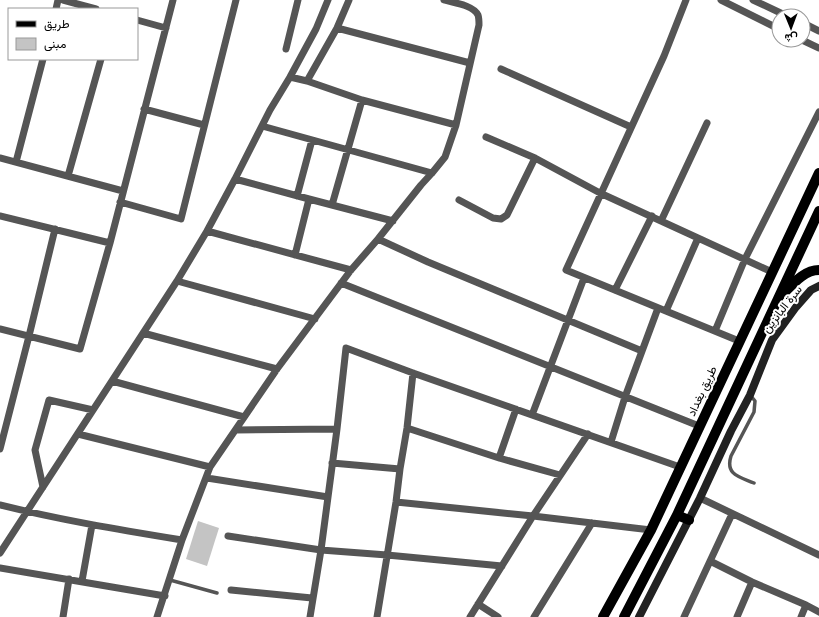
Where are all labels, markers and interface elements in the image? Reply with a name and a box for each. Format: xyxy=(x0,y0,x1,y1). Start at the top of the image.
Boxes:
legend xyxy=(8,8,138,60)
north arrow xyxy=(771,8,811,48)
text: طريق xyxy=(44,16,70,32)
text: ش xyxy=(784,31,798,45)
text: مبنى xyxy=(44,36,66,52)
street label: سرة البانزين xyxy=(758,282,806,336)
street label: طريق بغداد xyxy=(683,363,721,419)

